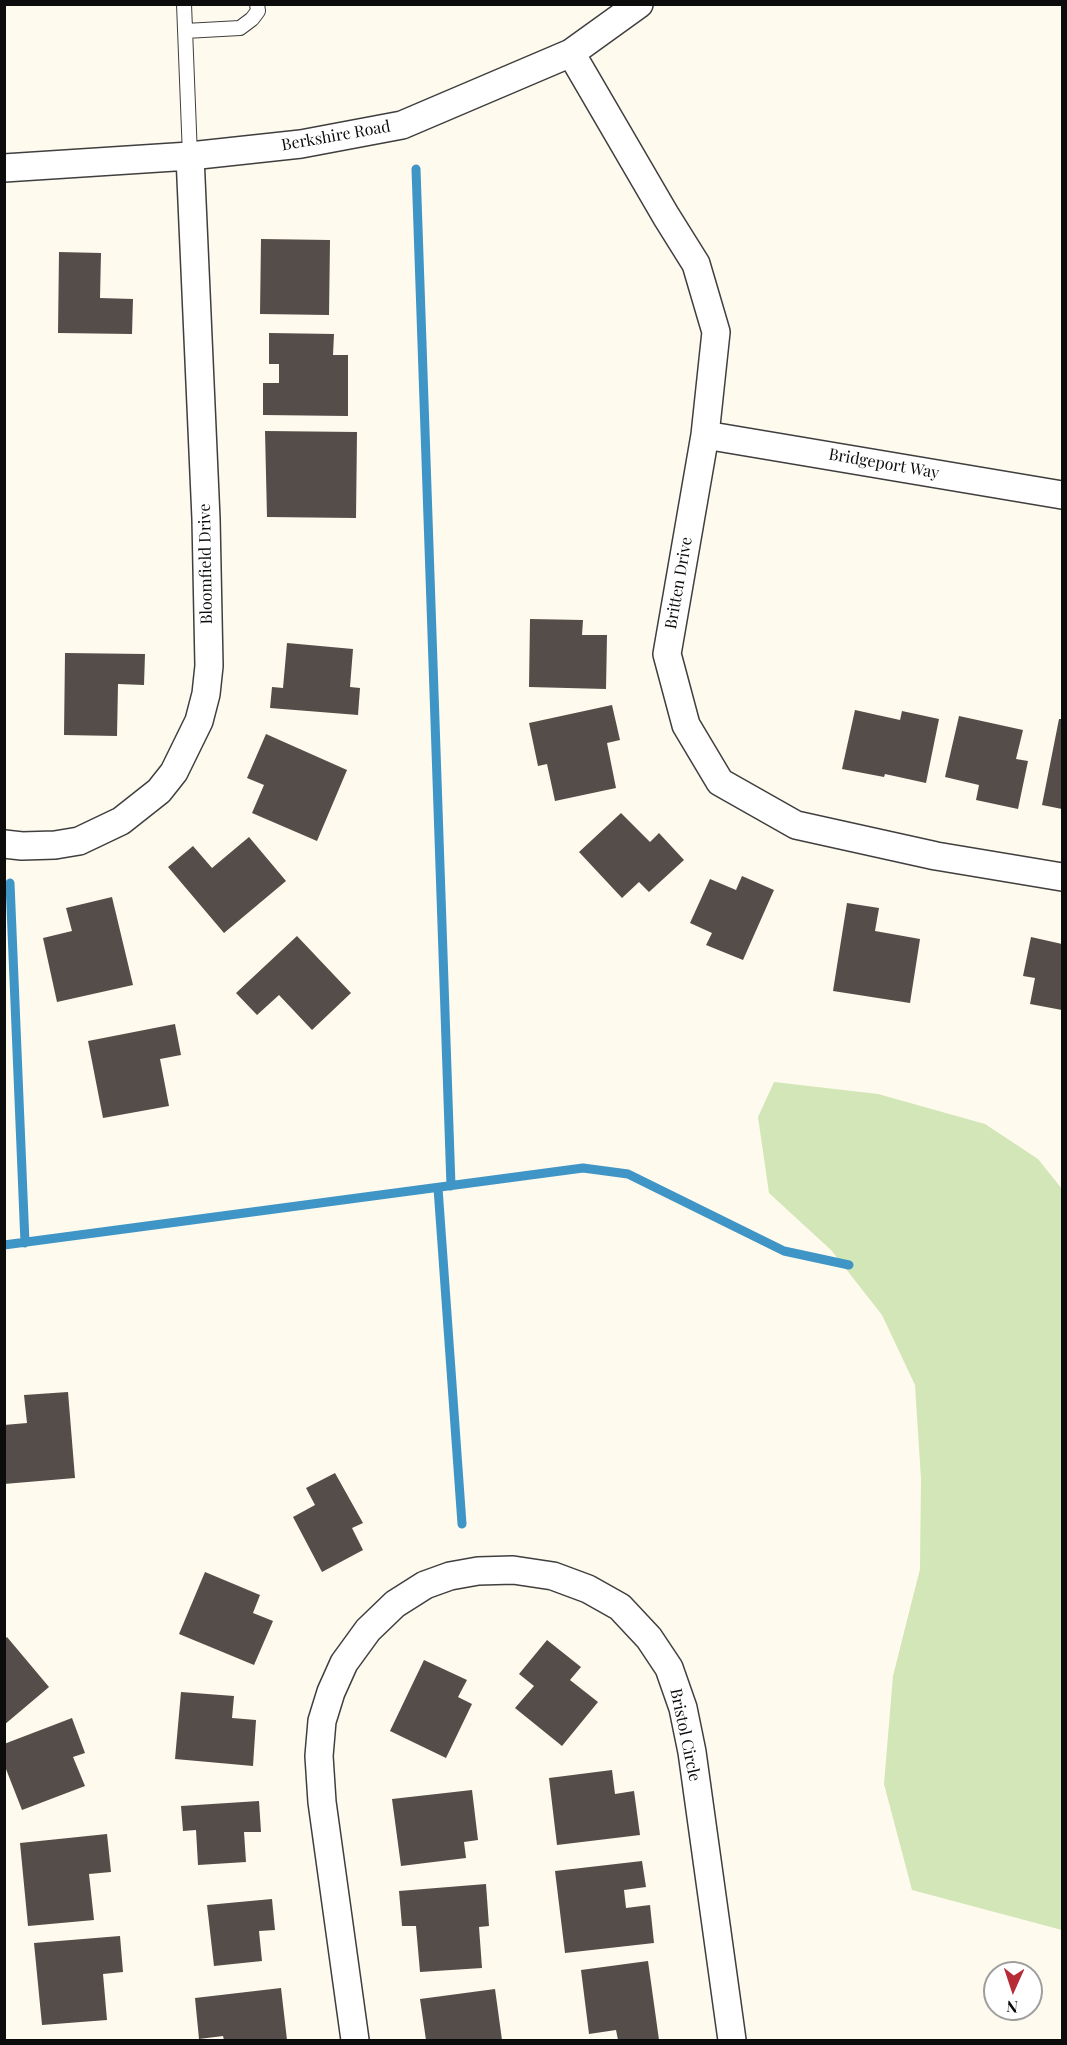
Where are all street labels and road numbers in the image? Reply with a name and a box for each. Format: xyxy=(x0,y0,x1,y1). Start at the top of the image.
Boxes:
street label: Berkshire Road xyxy=(280,117,392,155)
street label: Bridgeport Way xyxy=(827,445,941,483)
street label: Bloomfield Drive xyxy=(195,503,217,625)
street label: Britten Drive xyxy=(661,535,697,631)
street label: Bristol Circle xyxy=(666,1687,704,1783)

